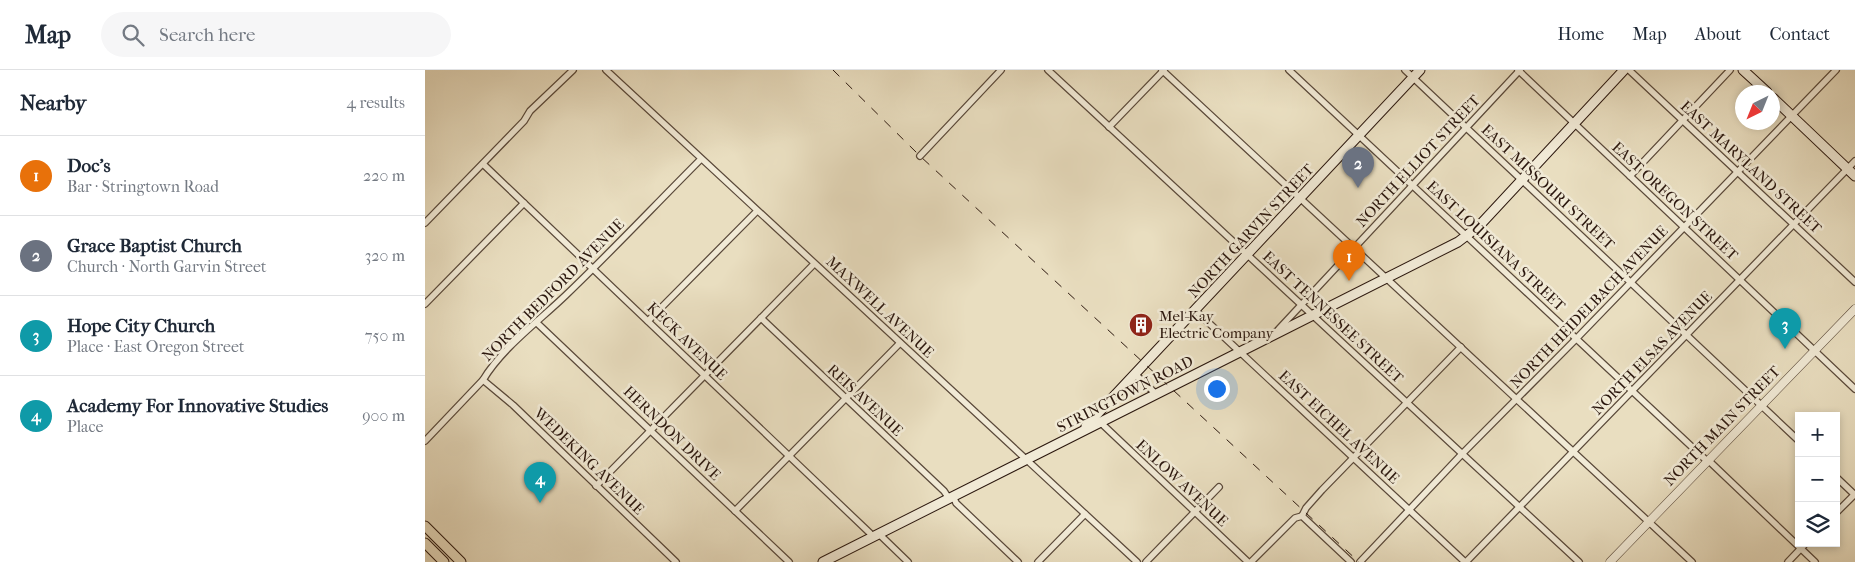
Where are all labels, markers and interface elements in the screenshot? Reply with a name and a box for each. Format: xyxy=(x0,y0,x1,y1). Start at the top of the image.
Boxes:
search box xyxy=(101,12,451,57)
text: Map xyxy=(25,21,71,49)
icon: search xyxy=(119,21,147,49)
text: Search here xyxy=(159,24,255,46)
text: Home xyxy=(1557,24,1604,45)
text: Map xyxy=(1632,24,1667,45)
text: About xyxy=(1695,24,1741,45)
text: Contact xyxy=(1769,24,1830,45)
north arrow xyxy=(1735,85,1780,130)
text: Nearby xyxy=(20,91,86,115)
street label: NORTH ELLIOT STREET xyxy=(1352,91,1484,231)
text: 4 results xyxy=(347,93,405,112)
street label: EAST MARYLAND STREET xyxy=(1677,97,1826,238)
street label: EAST MISSOURI STREET xyxy=(1478,121,1619,254)
street label: EAST OREGON STREET xyxy=(1608,138,1742,265)
pin: 2 xyxy=(1342,147,1374,188)
text: Doc's xyxy=(67,155,110,177)
street label: NORTH GARVIN STREET xyxy=(1184,160,1318,302)
text: 1 xyxy=(33,166,39,185)
text: 220 m xyxy=(363,166,405,185)
text: Bar · Stringtown Road xyxy=(67,177,219,196)
street label: EAST LOUISIANA STREET xyxy=(1423,177,1570,316)
street label: NORTH BEDFORD AVENUE xyxy=(478,215,628,365)
street label: NORTH HEIDELBACH AVENUE xyxy=(1506,222,1672,392)
text: Grace Baptist Church xyxy=(67,235,242,257)
pin: 1 xyxy=(1333,240,1365,281)
text: 2 xyxy=(32,246,40,265)
text: 320 m xyxy=(365,246,405,265)
street label: EAST TENNESSEE STREET xyxy=(1259,247,1408,387)
street label: MAXWELL AVENUE xyxy=(823,253,937,361)
text: Church · North Garvin Street xyxy=(67,257,267,276)
street label: NORTH ELSAS AVENUE xyxy=(1588,287,1716,419)
street label: KECK AVENUE xyxy=(643,298,731,384)
place label: Mel-Kay Electric Company xyxy=(1159,307,1275,342)
pin: 3 xyxy=(1769,308,1801,349)
building icon: Mel-Kay Electric Company xyxy=(1128,312,1154,338)
text: Hope City Church xyxy=(67,315,215,337)
text: 3 xyxy=(33,326,39,345)
text: 750 m xyxy=(365,326,405,345)
text: Place · East Oregon Street xyxy=(67,337,245,356)
street label: STRINGTOWN ROAD xyxy=(1054,352,1196,436)
street label: REIS AVENUE xyxy=(823,360,907,440)
street label: NORTH MAIN STREET xyxy=(1660,362,1785,490)
street label: EAST EICHEL AVENUE xyxy=(1275,367,1403,487)
your location xyxy=(1204,376,1230,402)
street label: HERNDON DRIVE xyxy=(620,382,724,484)
text: Academy For Innovative Studies xyxy=(67,395,328,417)
street label: WEDEKING AVENUE xyxy=(530,403,648,518)
text: 4 xyxy=(31,406,41,425)
text: 900 m xyxy=(362,406,405,425)
map controls xyxy=(1795,412,1840,547)
button: + xyxy=(1795,412,1840,457)
text: Place xyxy=(67,417,103,436)
street label: ENLOW AVENUE xyxy=(1132,436,1232,530)
button: − xyxy=(1795,457,1840,502)
pin: 4 xyxy=(524,462,556,503)
button: layers xyxy=(1795,502,1840,547)

